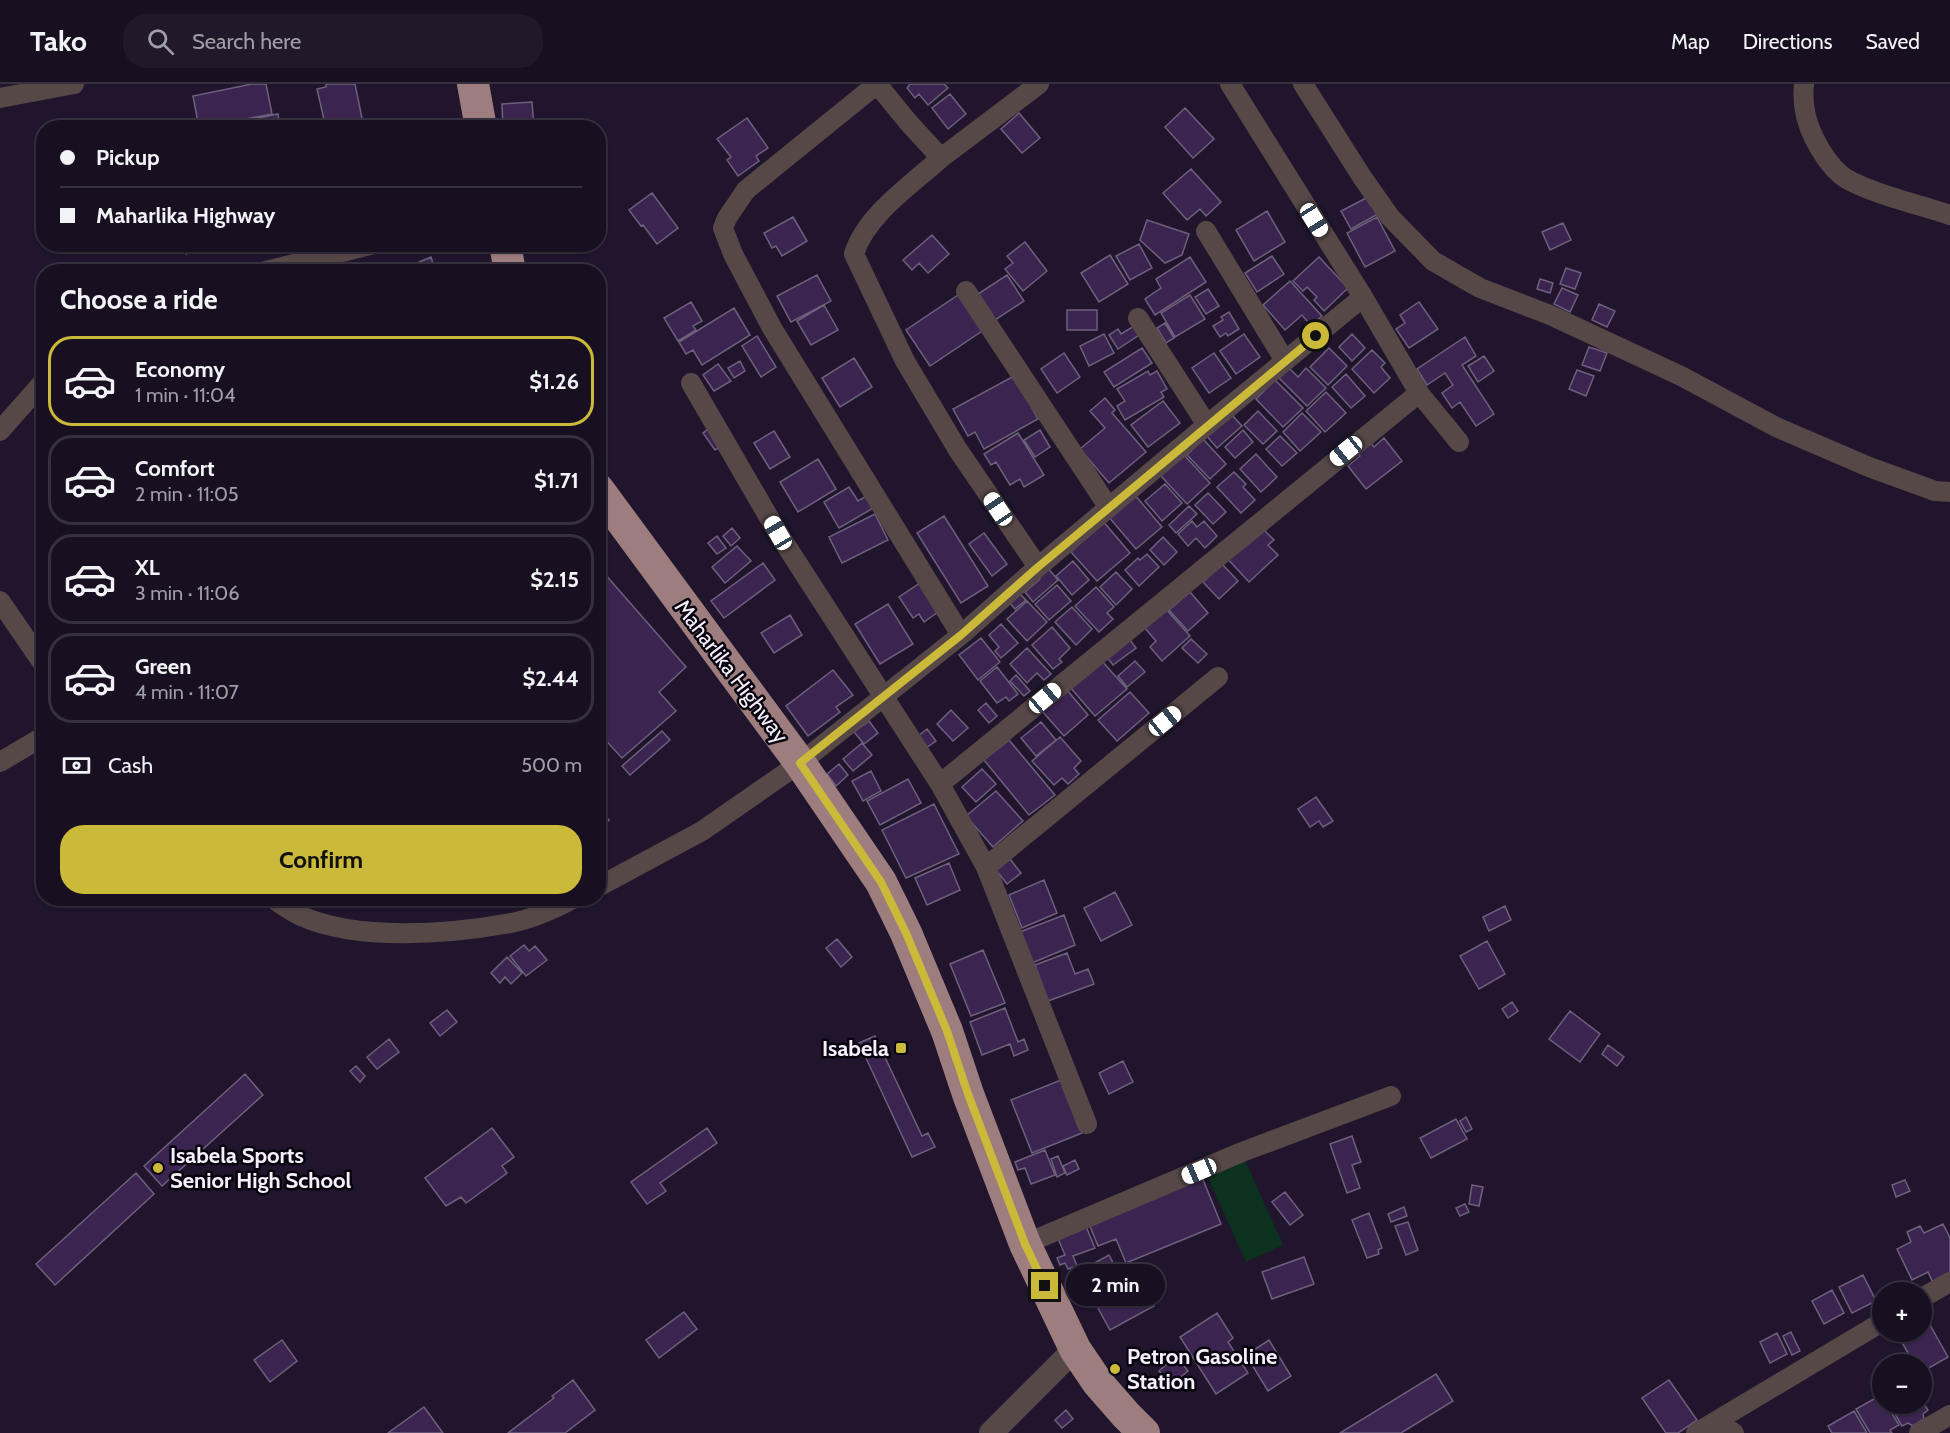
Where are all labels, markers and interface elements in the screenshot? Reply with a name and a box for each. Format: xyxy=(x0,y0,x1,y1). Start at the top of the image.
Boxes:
search box xyxy=(123,14,543,68)
text: Tako xyxy=(30,24,87,58)
icon: search xyxy=(144,25,177,58)
text: Search here xyxy=(192,28,301,55)
text: Map xyxy=(1671,29,1710,54)
text: Directions xyxy=(1743,29,1832,54)
text: Saved xyxy=(1865,29,1920,54)
text: Pickup xyxy=(96,144,160,171)
car xyxy=(1297,200,1331,240)
text: Maharlika Highway xyxy=(96,202,275,229)
text: Choose a ride xyxy=(60,283,218,316)
route start xyxy=(1302,322,1329,349)
icon: car xyxy=(63,354,117,408)
text: Economy xyxy=(135,356,225,383)
text: $1.26 xyxy=(529,368,579,395)
text: 1 min · 11:04 xyxy=(135,383,235,407)
car xyxy=(1326,433,1366,469)
icon: car xyxy=(63,453,117,507)
text: Comfort xyxy=(135,455,214,482)
text: $1.71 xyxy=(534,467,579,494)
text: 2 min · 11:05 xyxy=(135,482,239,506)
car xyxy=(980,489,1016,529)
car xyxy=(761,513,795,553)
icon: car xyxy=(63,552,117,606)
text: XL xyxy=(135,554,160,581)
text: $2.15 xyxy=(530,566,579,593)
text: 3 min · 11:06 xyxy=(135,581,240,605)
street label: Maharlika Highway xyxy=(669,594,794,748)
icon: car xyxy=(63,651,117,705)
text: Green xyxy=(135,653,191,680)
text: $2.44 xyxy=(522,665,579,692)
text: 4 min · 11:07 xyxy=(135,680,239,704)
car xyxy=(1025,680,1065,716)
car xyxy=(1145,703,1185,739)
icon: cash xyxy=(60,749,93,782)
text: Cash xyxy=(108,752,153,779)
text: 500 m xyxy=(521,753,582,777)
button: Confirm xyxy=(60,825,582,894)
place label: Isabela xyxy=(822,1035,889,1062)
marker: Isabela xyxy=(894,1041,908,1055)
place label: Isabela Sports Senior High School xyxy=(170,1142,351,1194)
car xyxy=(1179,1156,1219,1186)
marker: Isabela Sports Senior High School xyxy=(151,1161,165,1175)
callout: 2 min xyxy=(1066,1265,1165,1307)
route end xyxy=(1031,1272,1058,1299)
text: 2 min xyxy=(1091,1273,1140,1297)
map controls xyxy=(1872,1282,1932,1414)
button: + xyxy=(1872,1282,1932,1342)
place label: Petron Gasoline Station xyxy=(1127,1343,1277,1395)
button: − xyxy=(1872,1354,1932,1414)
marker: Petron Gasoline Station xyxy=(1108,1362,1122,1376)

